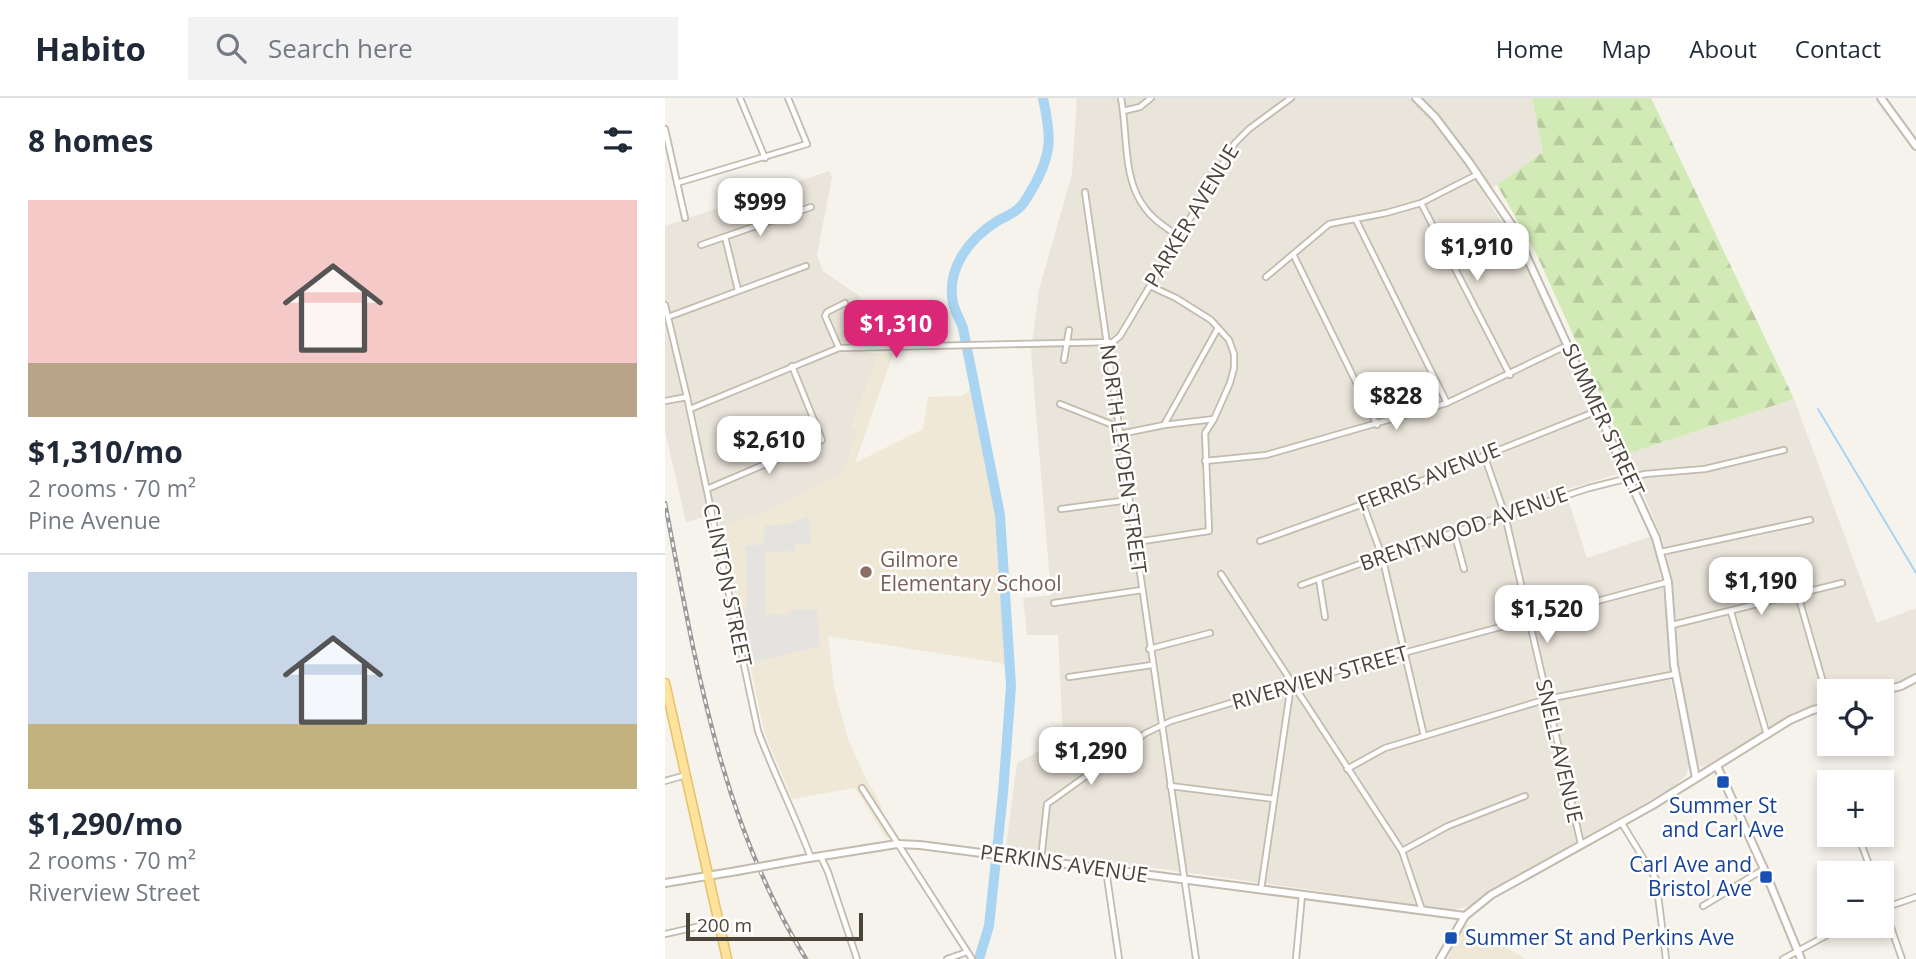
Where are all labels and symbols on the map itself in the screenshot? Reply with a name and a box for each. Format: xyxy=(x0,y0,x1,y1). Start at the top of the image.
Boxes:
street label: PARKER AVENUE xyxy=(1137,139,1245,292)
pin: $999 xyxy=(719,178,801,238)
pin: $1,910 xyxy=(1420,223,1534,283)
pin: $1,310 xyxy=(839,300,953,360)
street label: SUMMER STREET xyxy=(1556,339,1652,501)
street label: NORTH LEYDEN STREET xyxy=(1094,342,1154,576)
pin: $828 xyxy=(1355,372,1437,432)
pin: $2,610 xyxy=(712,416,826,476)
street label: FERRIS AVENUE xyxy=(1353,435,1504,517)
street label: BRENTWOOD AVENUE xyxy=(1356,479,1572,577)
street label: CLINTON STREET xyxy=(697,501,759,669)
place label: Gilmore Elementary School xyxy=(880,545,1062,597)
pin: $1,190 xyxy=(1704,558,1818,617)
marker: Gilmore Elementary School xyxy=(858,564,874,580)
pin: $1,520 xyxy=(1490,586,1604,645)
street label: RIVERVIEW STREET xyxy=(1228,638,1411,716)
street label: SNELL AVENUE xyxy=(1530,676,1590,825)
pin: $1,290 xyxy=(1034,728,1148,787)
marker: Summer St and Carl Ave xyxy=(1715,774,1731,790)
place label: Summer St and Carl Ave xyxy=(1662,791,1784,843)
street label: PERKINS AVENUE xyxy=(978,837,1150,889)
place label: Carl Ave and Bristol Ave xyxy=(1629,850,1752,902)
marker: Carl Ave and Bristol Ave xyxy=(1758,869,1774,885)
scale bar xyxy=(686,910,863,942)
place label: Summer St and Perkins Ave xyxy=(1465,923,1735,951)
marker: Summer St and Perkins Ave xyxy=(1443,930,1459,946)

